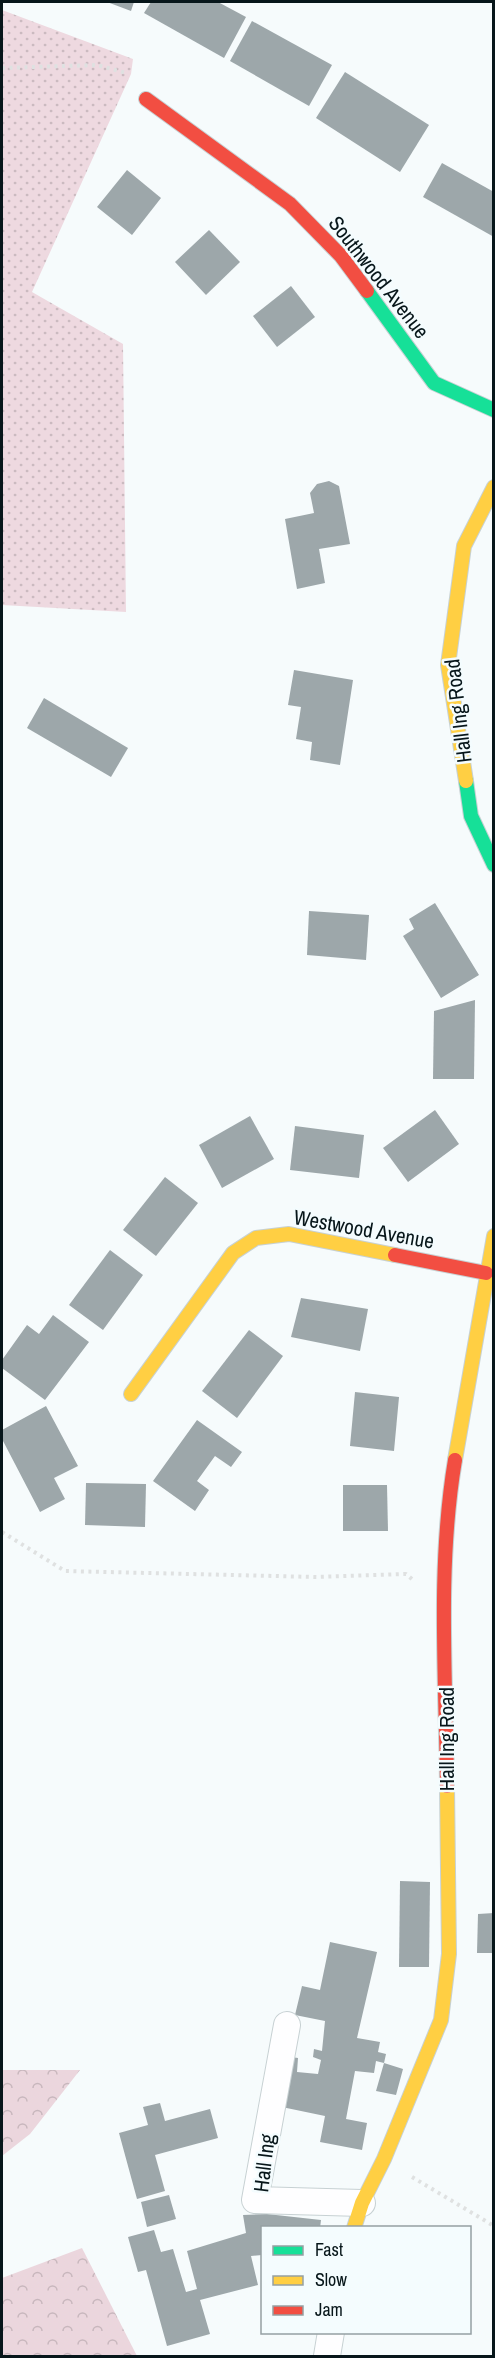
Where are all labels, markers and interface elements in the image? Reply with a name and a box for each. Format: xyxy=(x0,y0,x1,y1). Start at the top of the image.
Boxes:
street label: Southwood Avenue xyxy=(322,210,436,344)
street label: Hall Ing Road xyxy=(437,657,479,765)
street label: Westwood Avenue xyxy=(292,1202,436,1256)
street label: Hall Ing Road xyxy=(432,1687,461,1791)
street label: Hall Ing xyxy=(246,2132,282,2194)
legend xyxy=(261,2226,471,2334)
text: Fast xyxy=(315,2237,343,2262)
text: Slow xyxy=(315,2267,347,2292)
text: Jam xyxy=(315,2297,343,2322)

